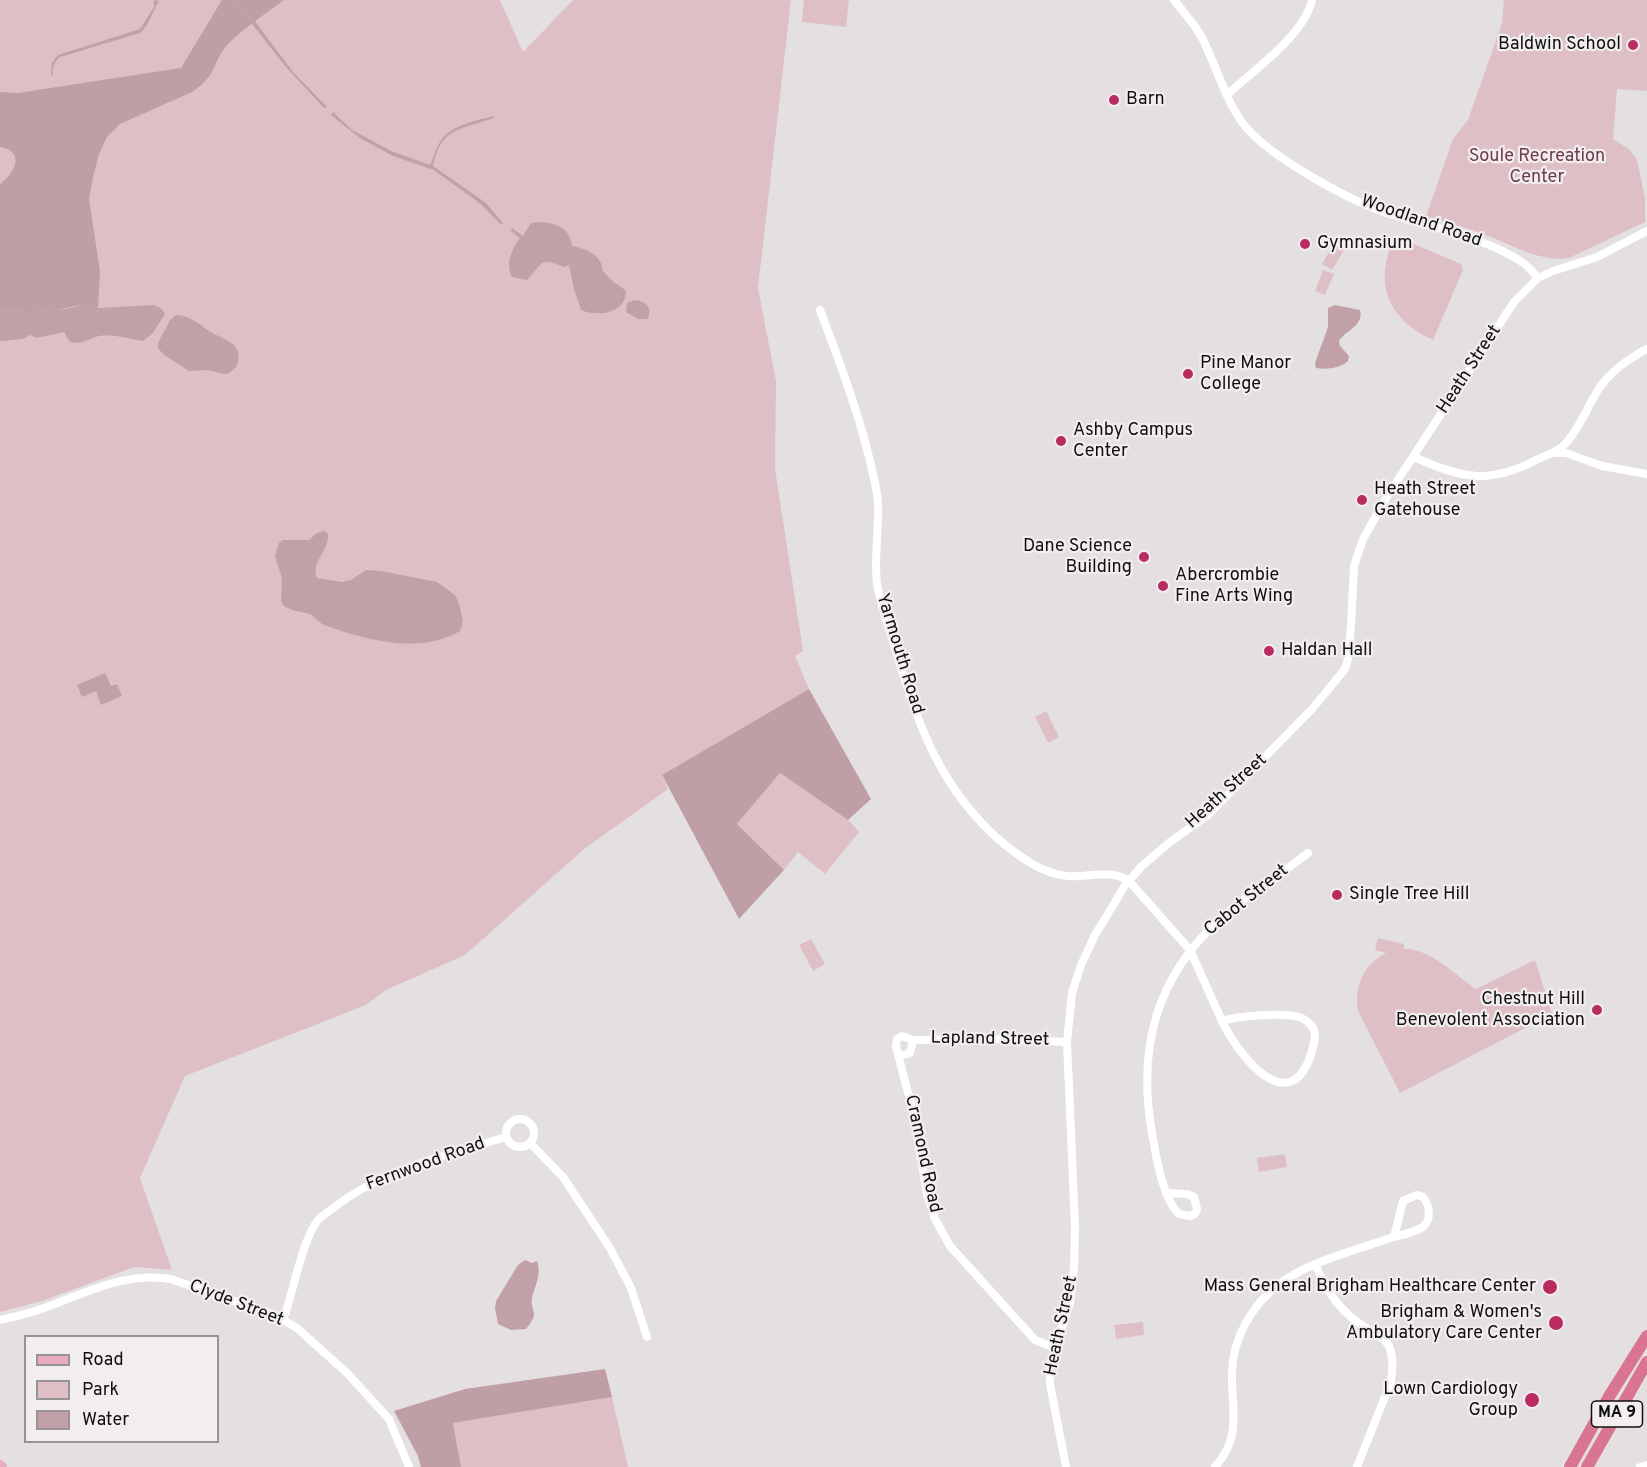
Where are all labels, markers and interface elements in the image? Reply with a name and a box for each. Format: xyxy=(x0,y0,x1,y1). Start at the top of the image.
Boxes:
place label: Baldwin School xyxy=(1498,34,1621,56)
marker: Baldwin School xyxy=(1626,38,1640,52)
place label: Barn xyxy=(1126,89,1165,111)
marker: Barn xyxy=(1107,93,1121,107)
park label: Soule Recreation Center xyxy=(1469,146,1605,188)
street label: Woodland Road xyxy=(1358,191,1484,253)
place label: Gymnasium xyxy=(1317,233,1412,255)
marker: Gymnasium xyxy=(1298,237,1312,251)
street label: Heath Street xyxy=(1433,321,1507,419)
place label: Pine Manor College xyxy=(1200,353,1291,395)
marker: Pine Manor College xyxy=(1181,367,1195,381)
place label: Ashby Campus Center xyxy=(1073,420,1193,462)
marker: Ashby Campus Center xyxy=(1054,434,1068,448)
place label: Heath Street Gatehouse xyxy=(1374,479,1476,522)
marker: Heath Street Gatehouse xyxy=(1355,493,1369,507)
place label: Dane Science Building xyxy=(1023,536,1132,578)
marker: Dane Science Building xyxy=(1137,550,1151,564)
place label: Abercrombie Fine Arts Wing xyxy=(1175,565,1293,608)
marker: Abercrombie Fine Arts Wing xyxy=(1156,579,1170,593)
street label: Yarmouth Road xyxy=(870,591,928,717)
place label: Haldan Hall xyxy=(1281,640,1372,662)
marker: Haldan Hall xyxy=(1262,644,1276,658)
street label: Heath Street xyxy=(1182,750,1272,834)
street label: Cabot Street xyxy=(1201,861,1293,941)
place label: Single Tree Hill xyxy=(1349,884,1470,906)
marker: Single Tree Hill xyxy=(1330,888,1344,902)
place label: Chestnut Hill Benevolent Association xyxy=(1396,989,1585,1032)
marker: Chestnut Hill Benevolent Association xyxy=(1590,1003,1604,1017)
street label: Lapland Street xyxy=(930,1028,1050,1052)
street label: Cramond Road xyxy=(899,1093,945,1215)
street label: Fernwood Road xyxy=(364,1134,488,1196)
street label: Heath Street xyxy=(1041,1274,1083,1378)
street label: Clyde Street xyxy=(186,1276,286,1332)
place label: Mass General Brigham Healthcare Center xyxy=(1204,1276,1536,1298)
marker: Mass General Brigham Healthcare Center xyxy=(1541,1278,1559,1296)
place label: Brigham & Women's Ambulatory Care Center xyxy=(1346,1302,1542,1344)
marker: Brigham & Women's Ambulatory Care Center xyxy=(1547,1314,1565,1332)
legend xyxy=(24,1335,219,1443)
text: Road xyxy=(82,1349,124,1372)
text: Park xyxy=(82,1379,119,1402)
place label: Lown Cardiology Group xyxy=(1383,1379,1518,1422)
marker: Lown Cardiology Group xyxy=(1523,1391,1541,1409)
road number: MA 9 xyxy=(1592,1401,1642,1427)
text: Water xyxy=(82,1409,129,1432)

